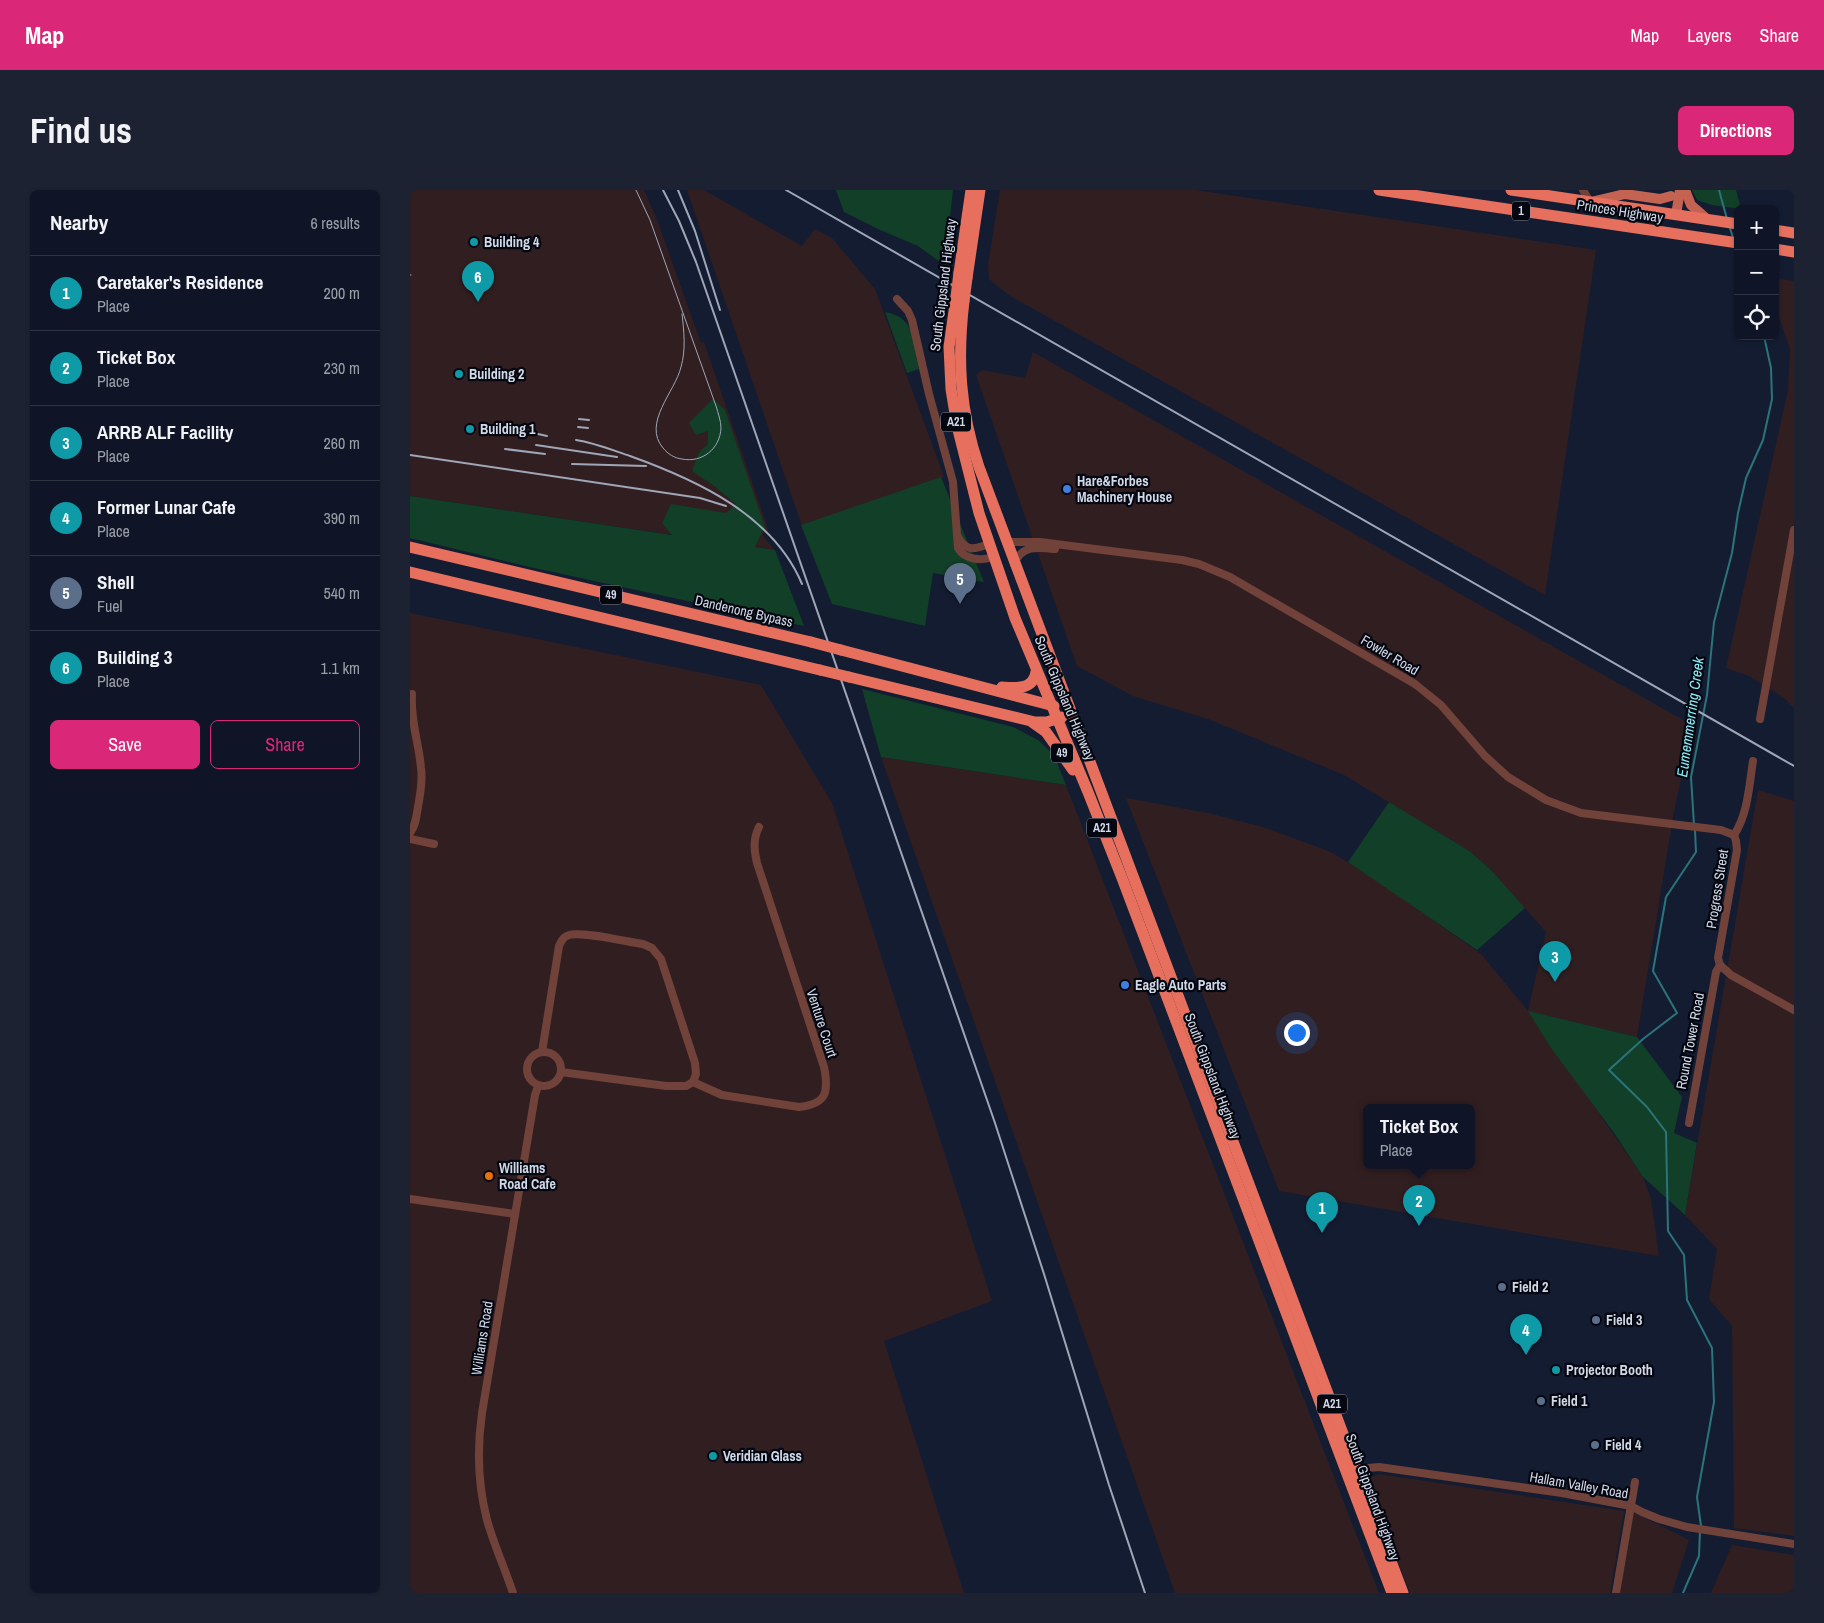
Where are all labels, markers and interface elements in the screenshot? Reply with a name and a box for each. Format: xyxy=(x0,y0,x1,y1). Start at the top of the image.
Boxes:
text: Map xyxy=(25,19,64,51)
text: Map xyxy=(1631,23,1659,48)
text: Layers xyxy=(1687,23,1732,48)
text: Share xyxy=(1760,23,1799,48)
button: Directions xyxy=(1678,106,1794,155)
text: Find us xyxy=(30,107,132,154)
street label: Princes Highway xyxy=(1576,195,1665,227)
road number: 1 xyxy=(1512,202,1530,220)
map controls xyxy=(1734,205,1779,340)
button: + xyxy=(1734,205,1779,250)
text: Nearby xyxy=(50,208,108,237)
text: 6 results xyxy=(310,212,360,234)
street label: South Gippsland Highway xyxy=(926,217,960,352)
place label: Building 4 xyxy=(484,233,540,251)
marker: Building 4 xyxy=(468,236,480,248)
button: − xyxy=(1734,250,1779,295)
pin: 6 xyxy=(462,261,494,302)
text: Caretaker's Residence xyxy=(97,269,264,295)
text: 1 xyxy=(62,282,70,304)
text: 200 m xyxy=(324,282,360,304)
text: Place xyxy=(97,295,130,317)
button: locate xyxy=(1734,295,1779,340)
text: Ticket Box xyxy=(97,344,176,370)
text: 2 xyxy=(62,357,70,379)
text: 230 m xyxy=(324,357,360,379)
place label: Building 2 xyxy=(469,365,525,383)
marker: Building 2 xyxy=(453,368,465,380)
text: Place xyxy=(97,370,130,392)
road number: A21 xyxy=(941,412,971,432)
text: ARRB ALF Facility xyxy=(97,419,233,445)
place label: Building 1 xyxy=(480,420,536,438)
marker: Building 1 xyxy=(464,423,476,435)
text: 3 xyxy=(62,432,70,454)
text: 260 m xyxy=(324,432,360,454)
text: Place xyxy=(97,445,130,467)
place label: Hare&Forbes Machinery House xyxy=(1077,472,1172,506)
marker: Hare&Forbes Machinery House xyxy=(1061,483,1073,495)
text: Former Lunar Cafe xyxy=(97,494,236,520)
text: 4 xyxy=(62,507,70,529)
text: 390 m xyxy=(324,507,360,529)
text: Place xyxy=(97,520,130,542)
pin: 5 xyxy=(944,563,976,604)
text: Shell xyxy=(97,569,134,595)
text: 5 xyxy=(62,582,70,604)
text: 540 m xyxy=(324,582,360,604)
road number: 49 xyxy=(600,586,622,604)
street label: Dandenong Bypass xyxy=(693,591,795,631)
text: Fuel xyxy=(97,595,123,617)
street label: Fowler Road xyxy=(1358,631,1422,679)
street label: South Gippsland Highway xyxy=(1031,633,1099,763)
text: Building 3 xyxy=(97,644,172,670)
water label: Eumemmerring Creek xyxy=(1671,655,1709,778)
text: 6 xyxy=(62,657,70,679)
text: 1.1 km xyxy=(321,657,360,679)
text: Place xyxy=(97,670,130,692)
button: Save xyxy=(50,720,200,769)
button: Share xyxy=(210,720,360,769)
road number: 49 xyxy=(1051,744,1073,762)
road number: A21 xyxy=(1087,818,1117,838)
street label: Progress Street xyxy=(1702,848,1732,930)
pin: 3 xyxy=(1539,941,1571,982)
place label: Eagle Auto Parts xyxy=(1135,976,1226,994)
marker: Eagle Auto Parts xyxy=(1119,979,1131,991)
street label: Venture Court xyxy=(802,987,842,1059)
street label: Round Tower Road xyxy=(1672,991,1708,1091)
street label: South Gippsland Highway xyxy=(1181,1011,1245,1142)
your location xyxy=(1284,1020,1310,1046)
popup xyxy=(1363,1104,1475,1169)
text: Ticket Box xyxy=(1380,1113,1458,1139)
text: Place xyxy=(1380,1139,1413,1161)
place label: Williams Road Cafe xyxy=(499,1159,556,1193)
marker: Williams Road Cafe xyxy=(483,1170,495,1182)
pin: 2 xyxy=(1403,1185,1435,1226)
pin: 1 xyxy=(1306,1192,1338,1233)
place label: Field 2 xyxy=(1512,1278,1548,1296)
marker: Field 2 xyxy=(1496,1281,1508,1293)
street label: Williams Road xyxy=(467,1300,497,1376)
place label: Field 3 xyxy=(1606,1311,1642,1329)
pin: 4 xyxy=(1510,1314,1542,1355)
marker: Field 3 xyxy=(1590,1314,1602,1326)
place label: Projector Booth xyxy=(1566,1361,1653,1379)
marker: Projector Booth xyxy=(1550,1364,1562,1376)
place label: Field 1 xyxy=(1551,1392,1588,1410)
road number: A21 xyxy=(1317,1394,1347,1414)
marker: Field 1 xyxy=(1535,1395,1547,1407)
street label: South Gippsland Highway xyxy=(1342,1431,1404,1563)
place label: Field 4 xyxy=(1605,1436,1642,1454)
marker: Field 4 xyxy=(1589,1439,1601,1451)
place label: Veridian Glass xyxy=(723,1447,802,1465)
marker: Veridian Glass xyxy=(707,1450,719,1462)
street label: Hallam Valley Road xyxy=(1528,1467,1630,1503)

